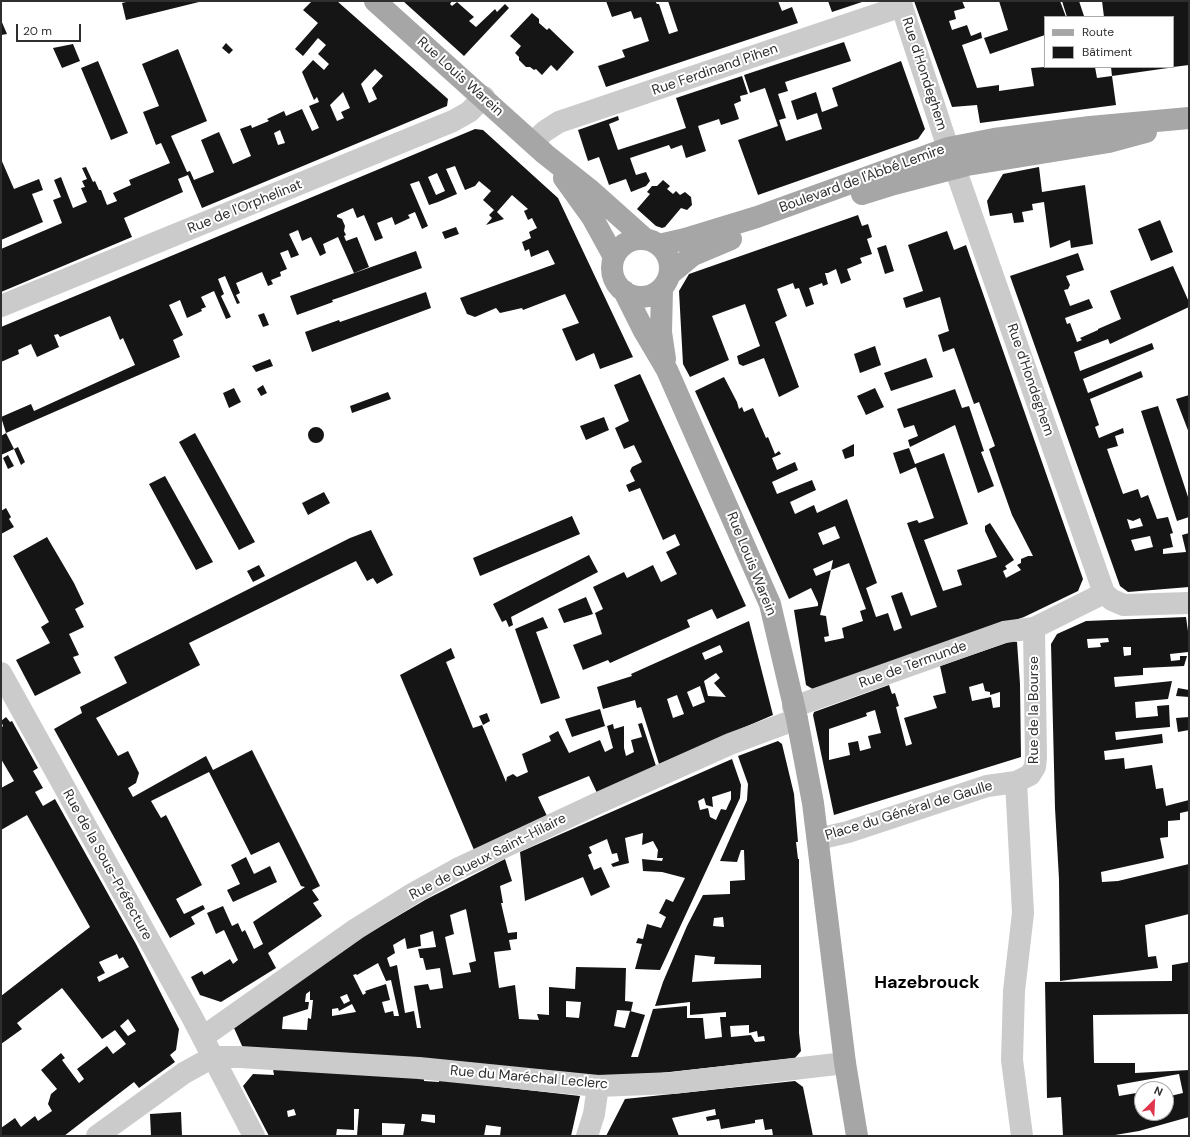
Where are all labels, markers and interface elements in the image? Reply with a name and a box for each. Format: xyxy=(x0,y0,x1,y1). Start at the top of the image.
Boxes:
street label: Rue d'Hondeghem xyxy=(898,15,950,133)
scale bar xyxy=(18,16,83,42)
legend xyxy=(1044,16,1174,68)
text: 20 m xyxy=(23,23,52,39)
text: Route xyxy=(1082,24,1114,40)
street label: Rue Louis Warein xyxy=(413,34,507,120)
street label: Rue Ferdinand Pihen xyxy=(650,41,780,99)
text: Bâtiment xyxy=(1082,44,1132,60)
street label: Boulevard de l'Abbé Lemire xyxy=(777,141,947,217)
street label: Rue de l'Orphelinat xyxy=(185,176,305,238)
street label: Rue d'Hondeghem xyxy=(1003,322,1057,438)
street label: Rue Louis Warein xyxy=(723,510,779,618)
street label: Rue de Termunde xyxy=(857,638,969,692)
street label: Rue de la Bourse xyxy=(1026,656,1042,764)
street label: Place du Général de Gaulle xyxy=(823,778,995,844)
street label: Rue de la Sous-Préfecture xyxy=(59,787,155,943)
street label: Rue de Queux Saint-Hilaire xyxy=(407,810,569,904)
district label: Hazebrouck xyxy=(874,972,980,994)
street label: Rue du Maréchal Leclerc xyxy=(449,1063,609,1093)
north arrow xyxy=(1134,1081,1174,1121)
text: N xyxy=(1152,1083,1165,1099)

